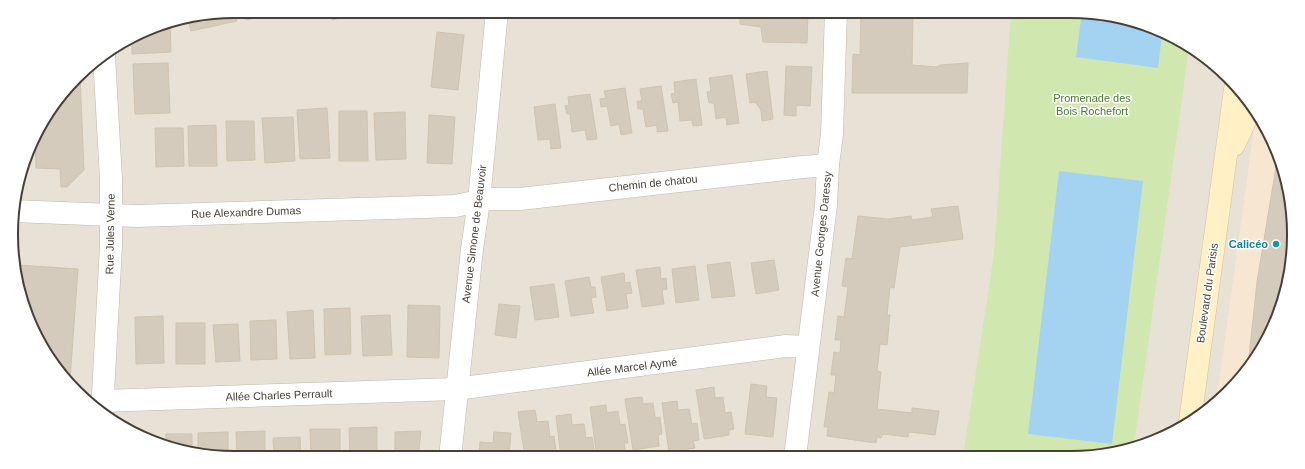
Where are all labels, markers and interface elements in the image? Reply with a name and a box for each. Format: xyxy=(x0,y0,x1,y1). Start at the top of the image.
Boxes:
park label: Promenade des Bois Rochefort xyxy=(1053,92,1131,117)
street label: Avenue Simone de Beauvoir xyxy=(460,164,488,304)
street label: Avenue Georges Daressy xyxy=(808,170,834,297)
street label: Chemin de chatou xyxy=(608,172,698,194)
street label: Rue Jules Verne xyxy=(103,194,117,274)
street label: Rue Alexandre Dumas xyxy=(191,204,302,220)
place label: Calicéo xyxy=(1229,238,1268,250)
marker: Calicéo xyxy=(1271,239,1281,249)
street label: Boulevard du Parisis xyxy=(1194,242,1220,344)
street label: Allée Marcel Aymé xyxy=(586,356,678,378)
street label: Allée Charles Perrault xyxy=(225,387,333,403)

